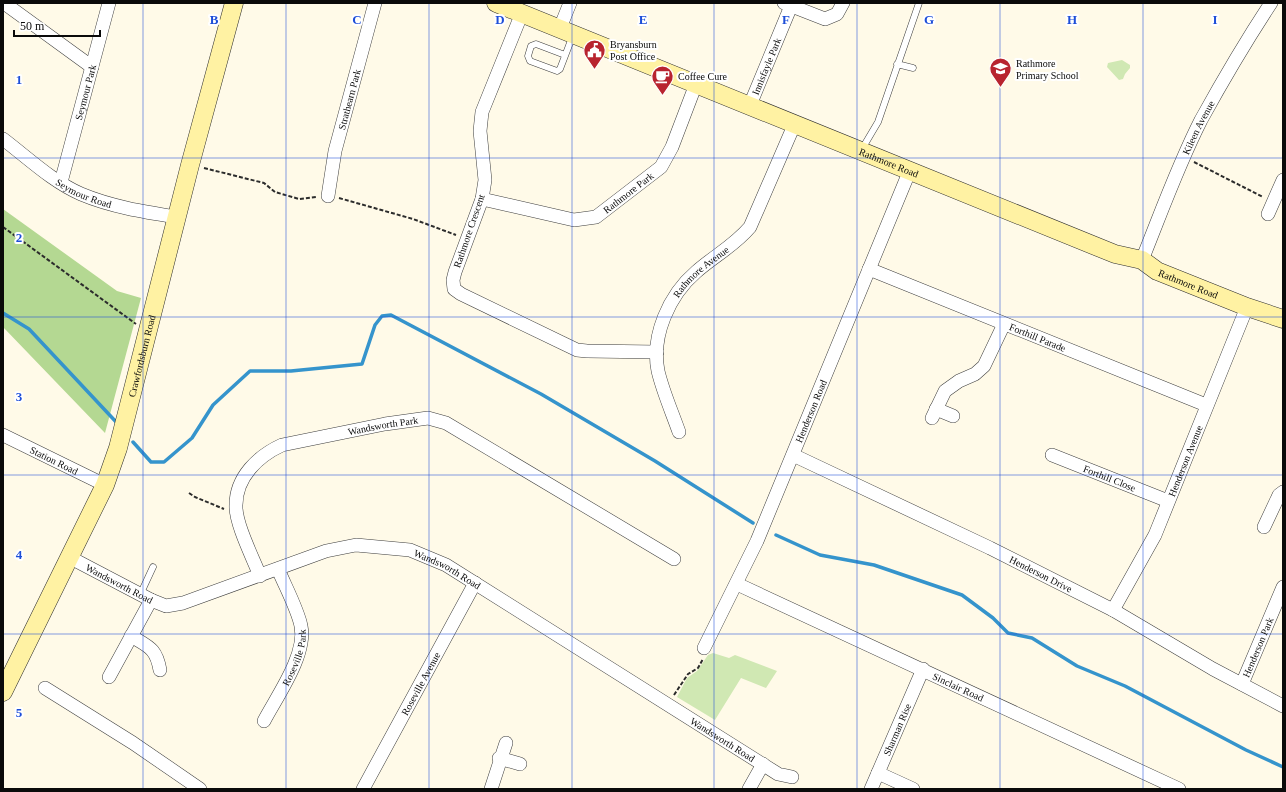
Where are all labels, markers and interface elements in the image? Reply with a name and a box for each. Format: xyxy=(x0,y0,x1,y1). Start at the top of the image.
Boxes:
scale bar xyxy=(14,12,100,38)
text: B xyxy=(210,12,219,27)
text: C xyxy=(352,12,362,27)
text: D xyxy=(495,12,505,27)
text: E xyxy=(639,12,647,27)
text: F xyxy=(782,12,790,27)
text: G xyxy=(924,12,934,27)
text: H xyxy=(1067,12,1077,27)
text: I xyxy=(1212,12,1218,27)
text: 50 m xyxy=(20,19,45,33)
street label: Innisfayle Park xyxy=(749,36,783,96)
public building icon: Bryansburn Post Office xyxy=(581,37,607,70)
place label: Bryansburn Post Office xyxy=(610,39,657,62)
school or university icon: Rathmore Primary School xyxy=(988,56,1014,89)
place label: Rathmore Primary School xyxy=(1016,58,1079,81)
street label: Seymour Park xyxy=(72,63,98,121)
cafe icon: Coffee Cure xyxy=(650,63,676,96)
street label: Strathearn Park xyxy=(336,68,362,131)
place label: Coffee Cure xyxy=(678,71,728,82)
text: 1 xyxy=(16,72,22,87)
street label: Kileen Avenue xyxy=(1180,98,1217,156)
street label: Rathmore Road xyxy=(858,145,920,179)
street label: Rathmore Park xyxy=(601,170,655,215)
street label: Seymour Road xyxy=(54,176,113,210)
street label: Rathmore Crescent xyxy=(451,193,487,269)
text: 2 xyxy=(16,230,22,245)
street label: Rathmore Avenue xyxy=(670,243,731,299)
street label: Rathmore Road xyxy=(1157,267,1220,300)
street label: Crawfordsburn Road xyxy=(126,314,157,398)
street label: Forthill Parade xyxy=(1008,321,1068,354)
street label: Henderson Road xyxy=(793,378,828,444)
text: 3 xyxy=(16,389,23,404)
street label: Wandsworth Park xyxy=(347,414,419,437)
street label: Henderson Avenue xyxy=(1166,423,1204,498)
street label: Station Road xyxy=(28,444,80,476)
street label: Forthill Close xyxy=(1082,463,1138,493)
text: 4 xyxy=(16,547,23,562)
street label: Wandsworth Road xyxy=(413,547,483,591)
street label: Henderson Drive xyxy=(1008,553,1075,594)
street label: Wandsworth Road xyxy=(84,561,155,606)
street label: Henderson Park xyxy=(1240,615,1275,679)
street label: Roseville Park xyxy=(280,629,307,687)
street label: Roseville Avenue xyxy=(399,650,442,717)
street label: Sinclair Road xyxy=(931,670,986,703)
street label: Sharman Rise xyxy=(881,701,913,757)
text: 5 xyxy=(16,705,23,720)
street label: Wandsworth Road xyxy=(689,715,757,764)

